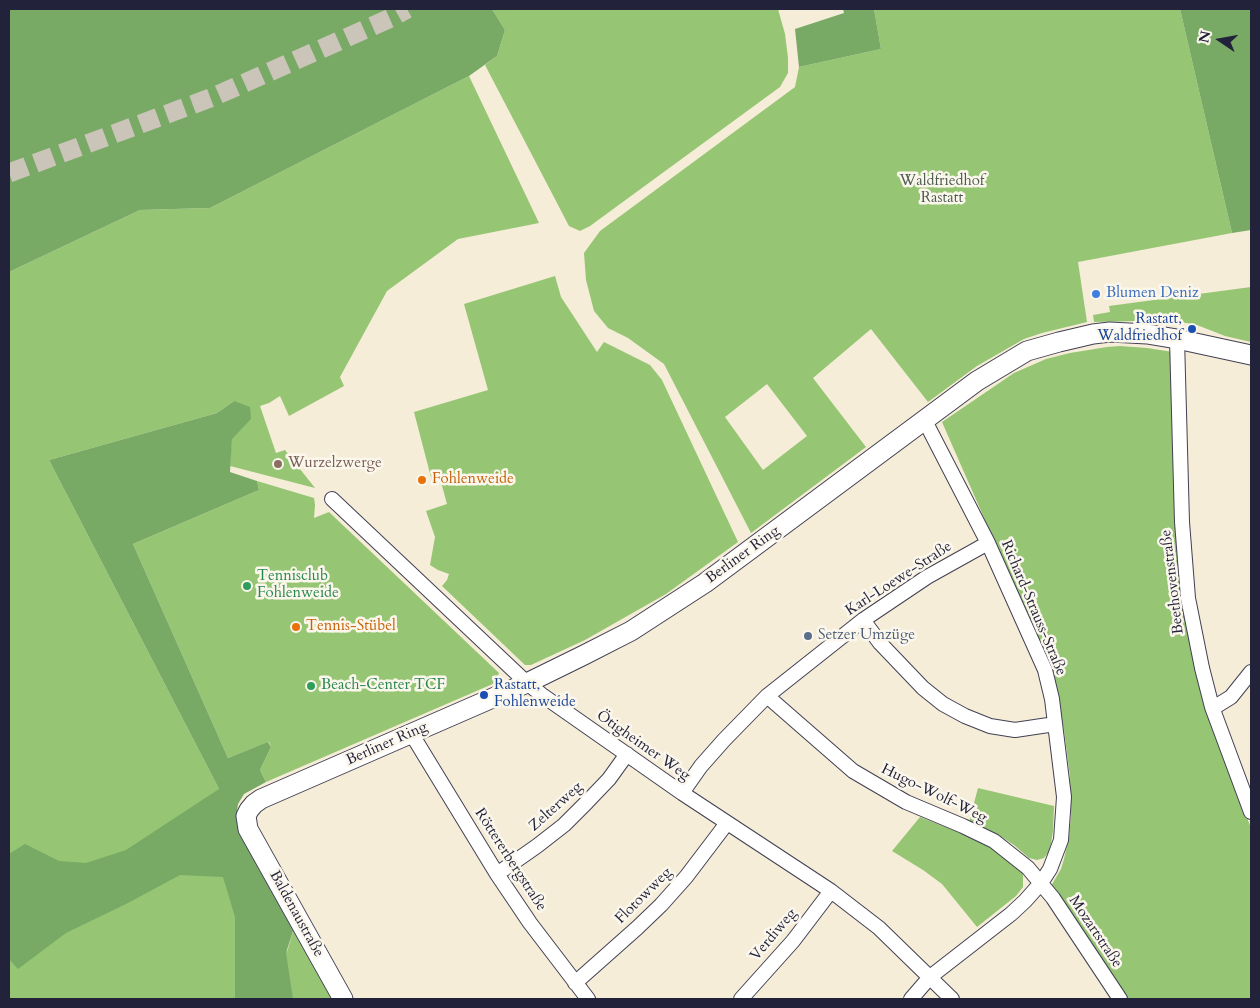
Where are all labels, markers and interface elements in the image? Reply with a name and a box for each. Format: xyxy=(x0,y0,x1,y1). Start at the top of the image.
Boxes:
north arrow xyxy=(1195,15,1245,65)
text: N xyxy=(1194,29,1215,45)
park label: Waldfriedhof Rastatt xyxy=(900,173,984,208)
place label: Blumen Deniz xyxy=(1106,285,1199,303)
marker: Blumen Deniz xyxy=(1090,288,1102,300)
place label: Rastatt, Waldfriedhof xyxy=(1097,311,1182,346)
marker: Rastatt, Waldfriedhof xyxy=(1186,323,1198,335)
place label: Wurzelzwerge xyxy=(288,455,382,473)
marker: Wurzelzwerge xyxy=(272,458,284,470)
place label: Fohlenweide xyxy=(432,471,514,489)
marker: Fohlenweide xyxy=(416,474,428,486)
street label: Berliner Ring xyxy=(703,522,783,588)
street label: Beethovenstraße xyxy=(1158,529,1188,635)
street label: Karl-Loewe-Straße xyxy=(842,538,956,620)
street label: Richard-Strauss-Straße xyxy=(996,538,1070,678)
place label: Tennisclub Fohlenweide xyxy=(257,568,339,603)
marker: Tennisclub Fohlenweide xyxy=(241,580,253,592)
place label: Tennis-Stübel xyxy=(306,618,396,636)
marker: Tennis-Stübel xyxy=(290,621,302,633)
place label: Setzer Umzüge xyxy=(818,627,915,645)
marker: Setzer Umzüge xyxy=(802,630,814,642)
place label: Beach-Center TCF xyxy=(321,677,445,695)
place label: Rastatt, Fohlenweide xyxy=(494,677,576,712)
marker: Beach-Center TCF xyxy=(305,680,317,692)
marker: Rastatt, Fohlenweide xyxy=(478,689,490,701)
street label: Ötigheimer Weg xyxy=(593,707,693,785)
street label: Berliner Ring xyxy=(344,718,430,770)
street label: Hugo-Wolf-Weg xyxy=(878,761,990,827)
street label: Zelterweg xyxy=(526,778,586,836)
street label: Röttererbergstraße xyxy=(470,805,550,915)
street label: Flotowweg xyxy=(612,864,676,928)
street label: Baldenaustraße xyxy=(265,868,327,960)
street label: Mozartstraße xyxy=(1064,893,1126,971)
street label: Verdiweg xyxy=(747,905,801,965)

